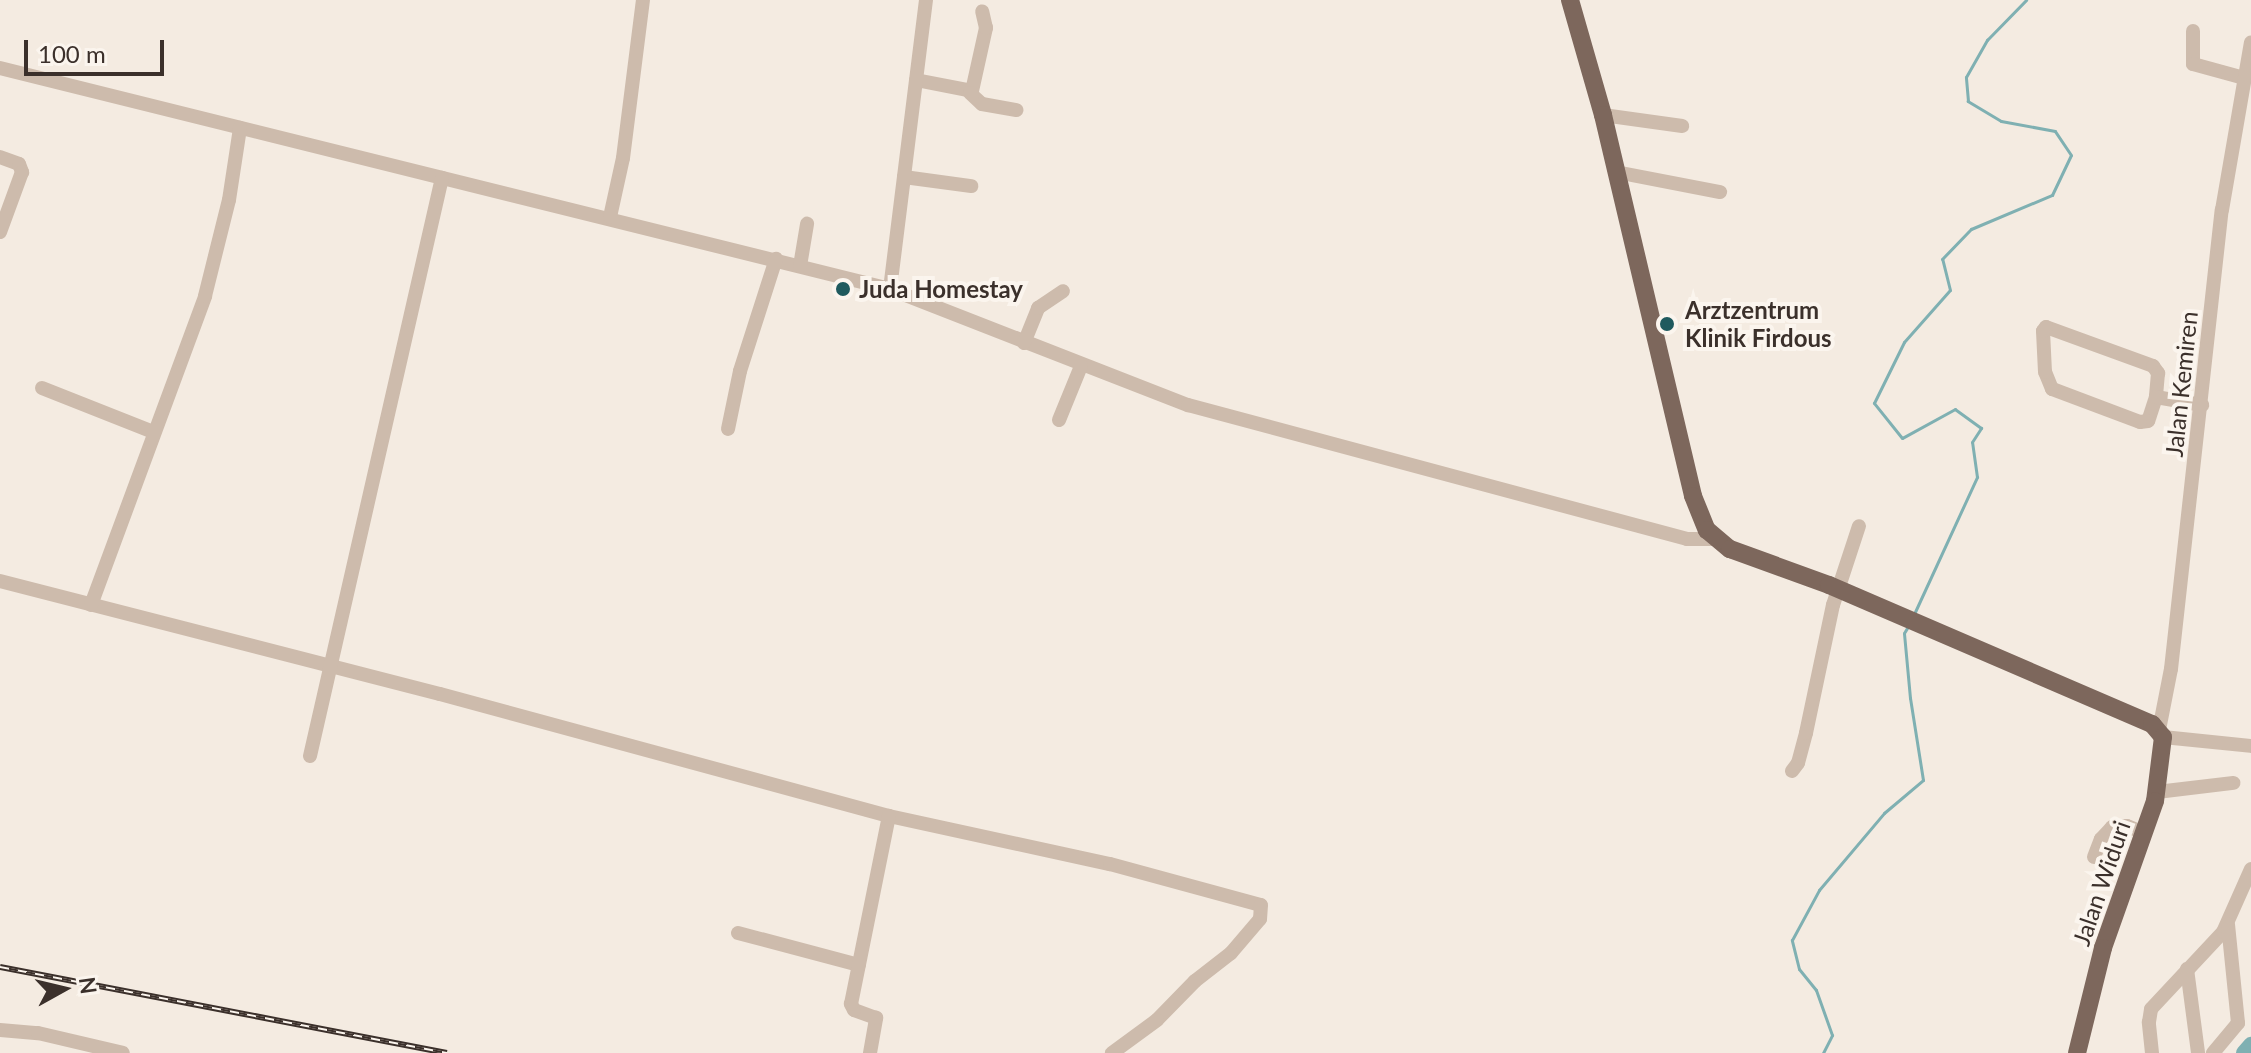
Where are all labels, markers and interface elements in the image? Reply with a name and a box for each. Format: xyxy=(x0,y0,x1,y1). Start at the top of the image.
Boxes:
scale bar xyxy=(28,24,168,74)
text: 100 m xyxy=(38,39,106,68)
place label: Juda Homestay xyxy=(859,275,1023,303)
marker: Juda Homestay xyxy=(834,280,852,298)
place label: Arztzentrum Klinik Firdous xyxy=(1685,296,1832,352)
street label: Jalan Kemiren xyxy=(2159,310,2203,458)
marker: Arztzentrum Klinik Firdous xyxy=(1656,313,1678,335)
street label: Jalan Widuri xyxy=(2066,817,2136,949)
north arrow xyxy=(24,949,104,1029)
text: N xyxy=(74,975,103,996)

